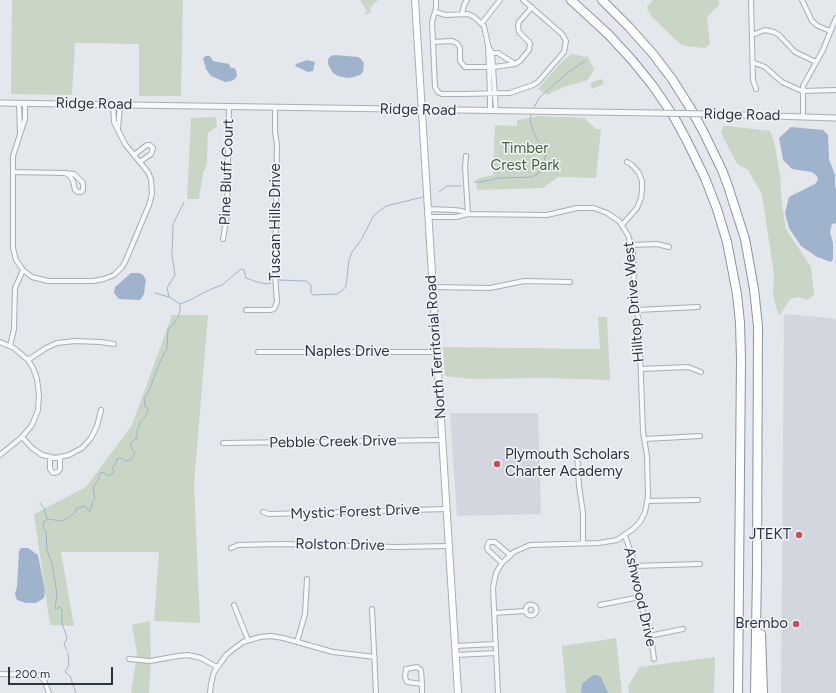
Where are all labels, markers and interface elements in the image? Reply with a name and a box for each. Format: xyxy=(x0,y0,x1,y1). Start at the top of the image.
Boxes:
street label: Ridge Road xyxy=(55,94,133,114)
street label: Ridge Road xyxy=(379,100,457,120)
street label: Ridge Road xyxy=(703,105,781,125)
street label: Pine Bluff Court xyxy=(216,118,238,226)
park label: Timber Crest Park xyxy=(491,140,559,175)
street label: Tuscan Hills Drive xyxy=(267,163,285,281)
street label: Hilltop Drive West xyxy=(620,241,648,363)
street label: North Territorial Road xyxy=(422,274,450,420)
street label: Naples Drive xyxy=(305,343,389,361)
street label: Pebble Creek Drive xyxy=(269,432,397,452)
place label: Plymouth Scholars Charter Academy xyxy=(505,446,630,481)
marker: Plymouth Scholars Charter Academy xyxy=(492,459,502,469)
street label: Mystic Forest Drive xyxy=(290,501,420,523)
place label: JTEKT xyxy=(749,526,791,544)
marker: JTEKT xyxy=(794,530,804,540)
street label: Rolston Drive xyxy=(295,535,385,555)
street label: Ashwood Drive xyxy=(620,545,660,649)
place label: Brembo xyxy=(735,615,788,633)
marker: Brembo xyxy=(791,619,801,629)
scale bar xyxy=(10,659,115,685)
text: 200 m xyxy=(15,667,50,681)

